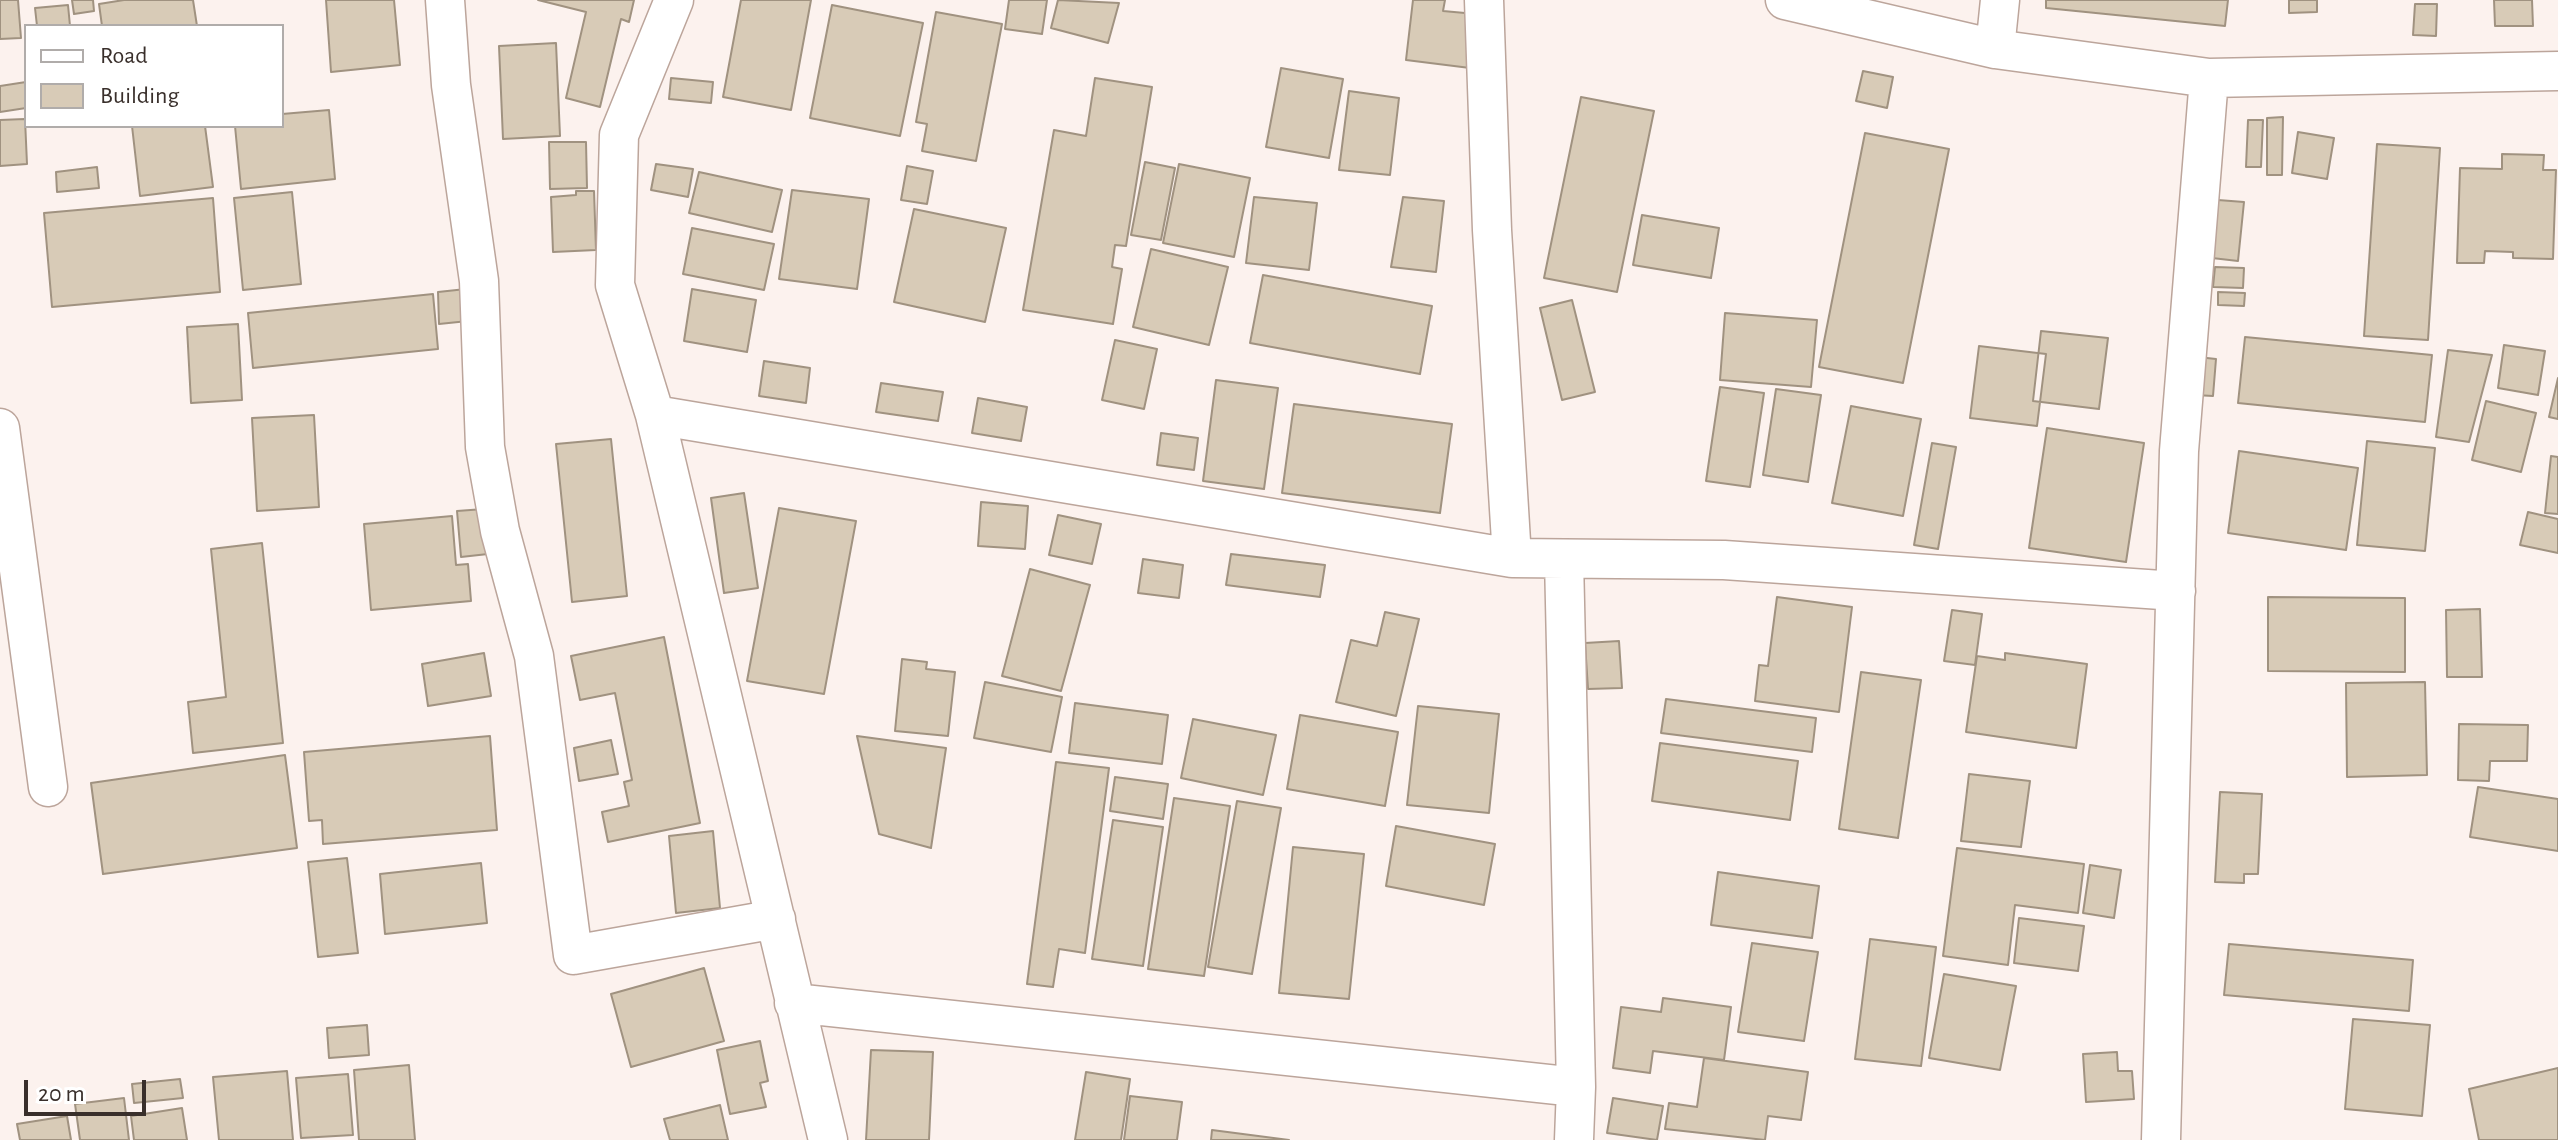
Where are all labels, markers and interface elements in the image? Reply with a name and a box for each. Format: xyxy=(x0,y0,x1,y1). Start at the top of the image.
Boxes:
legend xyxy=(24,24,284,128)
text: Road xyxy=(100,44,148,68)
text: Building xyxy=(100,84,179,108)
scale bar xyxy=(28,1064,150,1114)
text: 20 m xyxy=(38,1082,85,1106)

